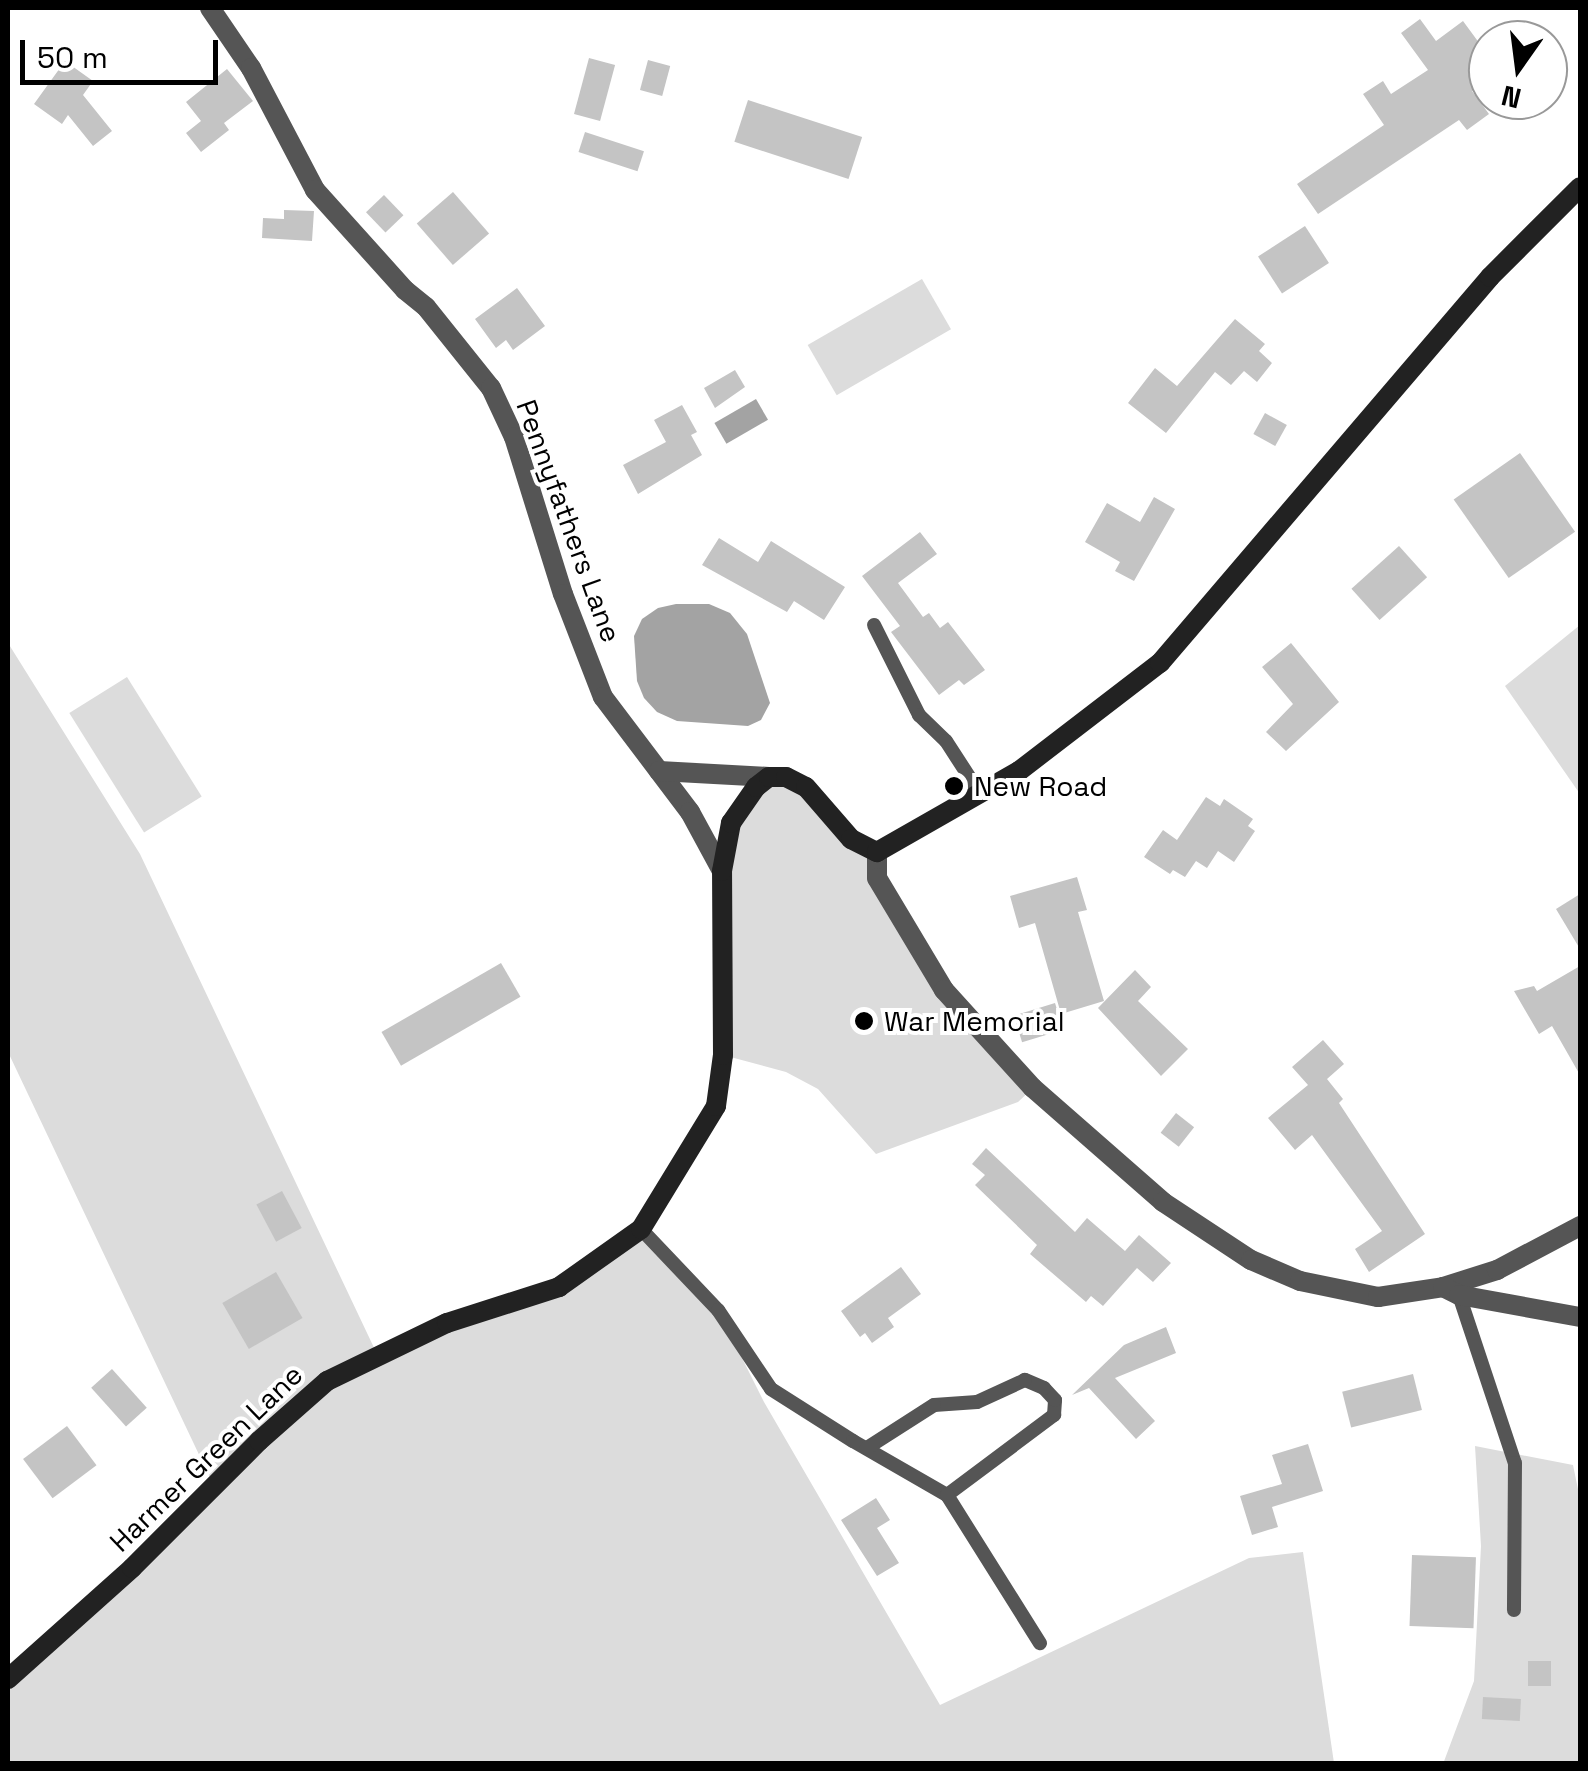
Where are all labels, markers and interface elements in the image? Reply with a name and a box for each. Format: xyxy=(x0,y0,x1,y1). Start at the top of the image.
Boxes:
scale bar xyxy=(25,20,222,82)
north arrow xyxy=(1468,20,1568,120)
text: 50 m xyxy=(37,38,108,77)
text: N xyxy=(1498,77,1525,117)
street label: Pennyfathers Lane xyxy=(510,395,628,647)
place label: New Road xyxy=(974,769,1107,803)
marker: New Road xyxy=(943,775,965,797)
place label: War Memorial xyxy=(884,1004,1065,1038)
marker: War Memorial xyxy=(853,1010,875,1032)
street label: Harmer Green Lane xyxy=(103,1357,309,1559)

